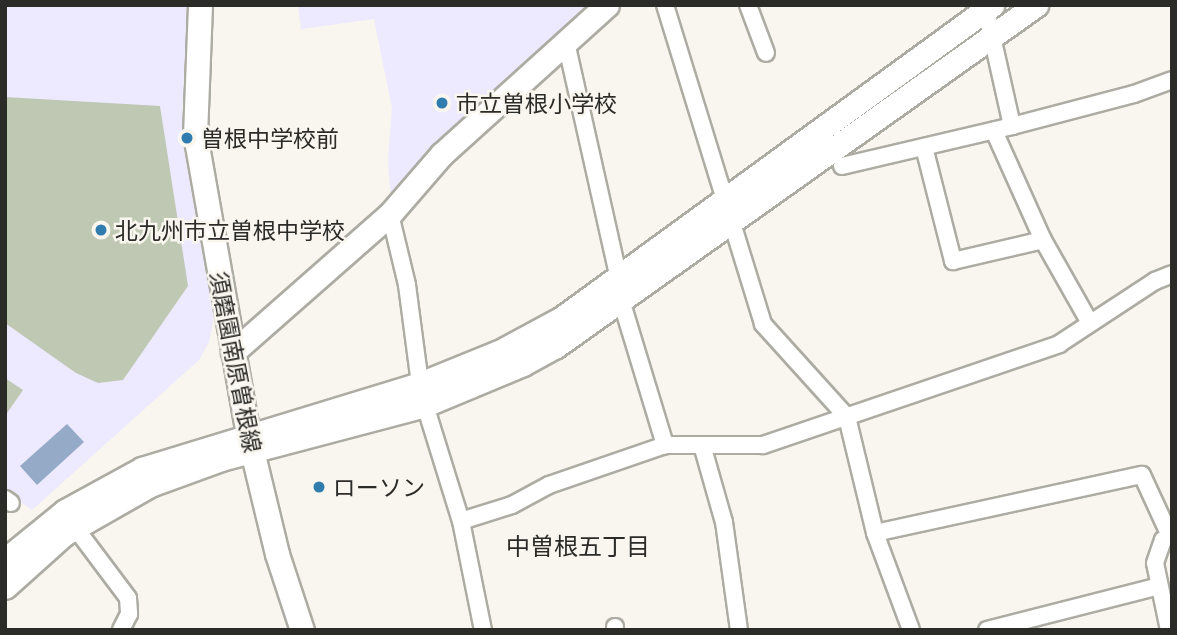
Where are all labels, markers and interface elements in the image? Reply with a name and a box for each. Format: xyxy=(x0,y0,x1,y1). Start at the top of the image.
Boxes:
place label: 市立曽根小学校 xyxy=(456,89,617,117)
marker: 市立曽根小学校 xyxy=(434,95,450,111)
place label: 曽根中学校前 xyxy=(201,124,339,152)
marker: 曽根中学校前 xyxy=(179,130,195,146)
place label: 北九州市立曽根中学校 xyxy=(115,216,345,244)
marker: 北九州市立曽根中学校 xyxy=(93,222,109,238)
street label: 須磨園南原曽根線 xyxy=(205,269,267,455)
place label: ローソン xyxy=(333,473,425,501)
marker: ローソン xyxy=(311,479,327,495)
district label: 中曽根五丁目 xyxy=(506,532,650,560)

